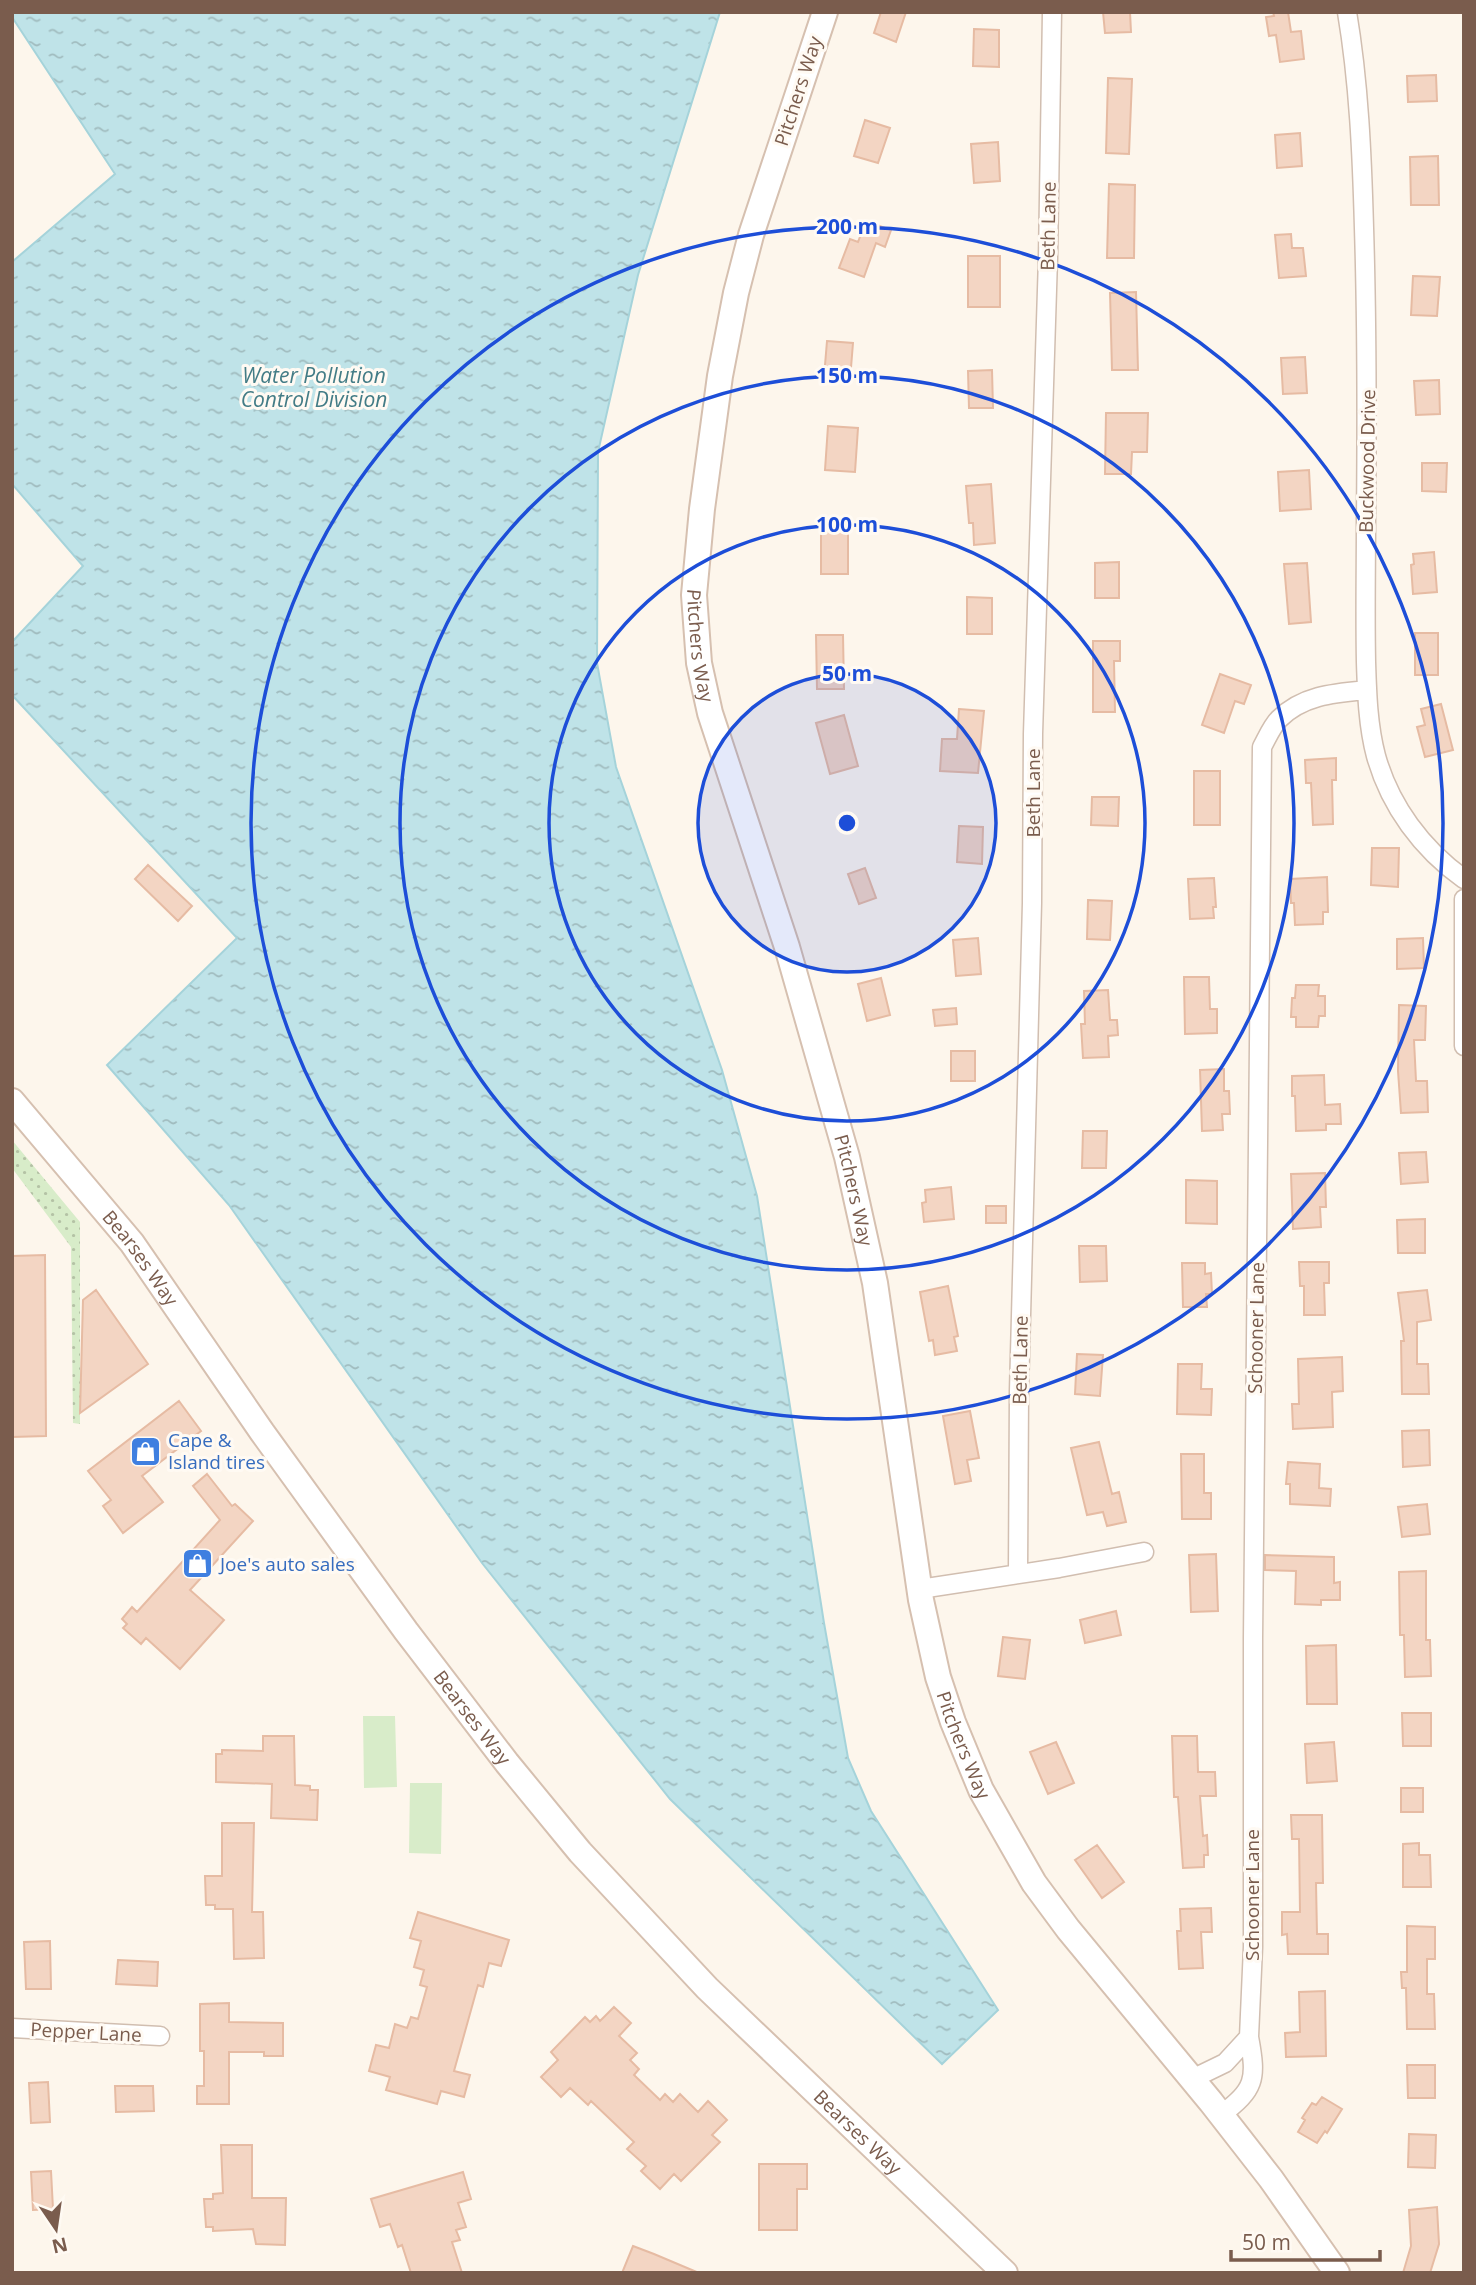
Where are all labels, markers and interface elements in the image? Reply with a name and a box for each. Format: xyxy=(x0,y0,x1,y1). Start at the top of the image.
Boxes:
street label: Pitchers Way xyxy=(768,32,828,149)
street label: Beth Lane xyxy=(1034,181,1062,271)
text: 200 m xyxy=(816,212,878,240)
water label: Water Pollution Control Division xyxy=(241,361,387,413)
text: 150 m xyxy=(816,361,878,389)
street label: Buckwood Drive xyxy=(1353,389,1381,533)
text: 100 m xyxy=(816,510,878,538)
street label: Pitchers Way xyxy=(681,588,720,705)
text: 50 m xyxy=(822,659,872,687)
street label: Beth Lane xyxy=(1020,748,1046,838)
centre of rings xyxy=(835,811,859,835)
street label: Pitchers Way xyxy=(828,1131,879,1249)
street label: Bearses Way xyxy=(97,1205,185,1311)
street label: Schooner Lane xyxy=(1242,1262,1270,1394)
street label: Beth Lane xyxy=(1006,1315,1034,1405)
place label: Cape & Island tires xyxy=(168,1427,265,1475)
shop icon: Cape & Island tires xyxy=(128,1434,162,1468)
shop icon: Joe's auto sales xyxy=(180,1547,214,1581)
place label: Joe's auto sales xyxy=(218,1551,355,1577)
street label: Bearses Way xyxy=(428,1665,517,1771)
street label: Pitchers Way xyxy=(931,1688,997,1804)
street label: Schooner Lane xyxy=(1239,1829,1265,1961)
street label: Pepper Lane xyxy=(30,2016,142,2048)
street label: Bearses Way xyxy=(808,2084,908,2181)
north arrow xyxy=(21,2194,91,2264)
scale bar xyxy=(1231,2218,1380,2262)
text: 50 m xyxy=(1242,2228,1291,2256)
text: N xyxy=(49,2231,70,2260)

